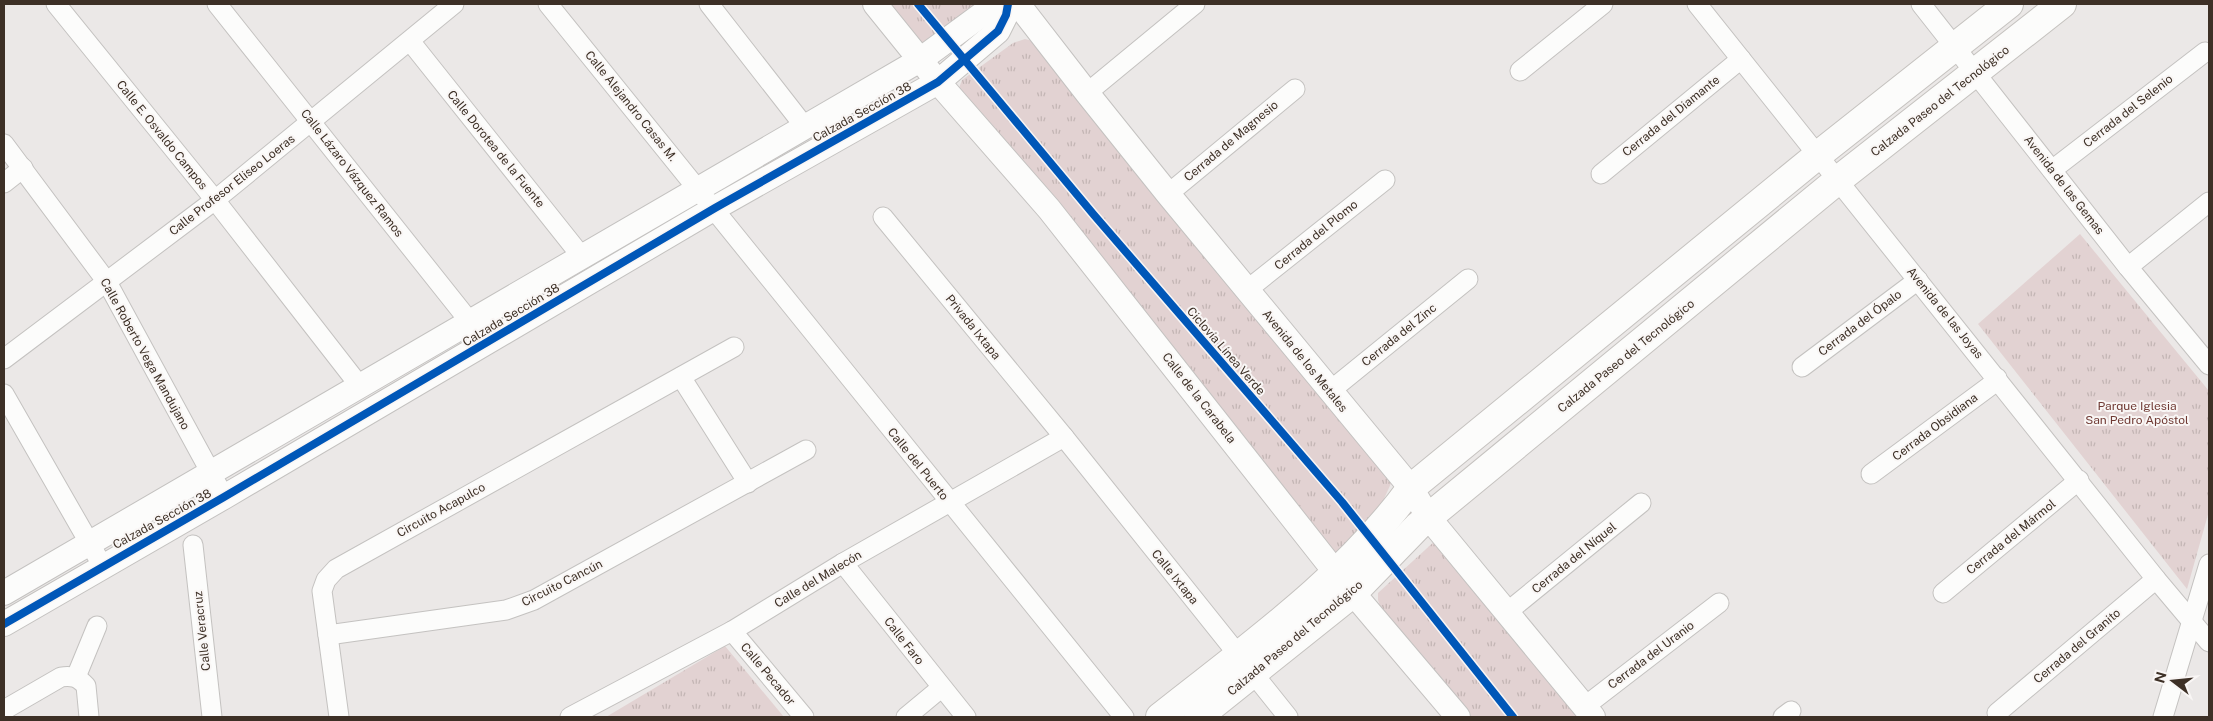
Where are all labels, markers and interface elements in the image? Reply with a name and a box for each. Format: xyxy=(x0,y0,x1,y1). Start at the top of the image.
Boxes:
street label: Calzada Paseo del Tecnológico xyxy=(1868,43,2012,159)
street label: Calle Alejandro Casas M. xyxy=(582,48,680,164)
street label: Cerrada del Diamante xyxy=(1620,72,1722,159)
street label: Cerrada del Selenio xyxy=(2081,72,2176,150)
street label: Calle E. Osvaldo Campos xyxy=(114,78,210,192)
street label: Calzada Sección 38 xyxy=(810,79,914,145)
street label: Calle Dorotea de la Fuente xyxy=(444,88,548,211)
street label: Cerrada de Magnesio xyxy=(1181,97,1281,184)
street label: Calle Lázaro Vázquez Ramos xyxy=(298,106,406,240)
street label: Calle Profesor Eliseo Loeras xyxy=(166,132,298,238)
street label: Avenida de las Gemas xyxy=(2021,133,2107,237)
street label: Cerrada del Plomo xyxy=(1272,197,1361,273)
street label: Avenida de las Joyas xyxy=(1904,265,1986,361)
street label: Calle Roberto Vega Mandujano xyxy=(97,276,193,432)
street label: Calzada Sección 38 xyxy=(460,280,562,349)
street label: Cerrada del Ópalo xyxy=(1816,287,1904,359)
street label: Privada Ixtapa xyxy=(943,292,1003,362)
street label: Calzada Paseo del Tecnológico xyxy=(1555,296,1697,415)
street label: Cerrada del Zinc xyxy=(1359,301,1439,369)
street label: Ciclovía Línea Verde xyxy=(1184,304,1268,398)
street label: Avenida de los Metales xyxy=(1260,307,1350,415)
street label: Calle de la Carabela xyxy=(1159,350,1239,446)
street label: Cerrada Obsidiana xyxy=(1890,390,1980,464)
park label: Parque Iglesia San Pedro Apóstol xyxy=(2085,399,2189,427)
street label: Calle del Puerto xyxy=(885,425,952,503)
street label: Circuito Acapulco xyxy=(394,480,488,540)
street label: Calzada Sección 38 xyxy=(110,486,214,552)
street label: Cerrada del Mármol xyxy=(1964,497,2059,577)
street label: Cerrada del Níquel xyxy=(1529,519,1619,596)
street label: Calle del Malecón xyxy=(772,547,864,611)
street label: Calle Ixtapa xyxy=(1149,547,1201,607)
street label: Circuito Cancún xyxy=(519,557,605,609)
street label: Calzada Paseo del Tecnológico xyxy=(1225,577,1365,699)
street label: Calle Veracruz xyxy=(191,590,213,672)
street label: Cerrada del Granito xyxy=(2031,605,2123,686)
street label: Calle Faro xyxy=(881,615,927,668)
street label: Cerrada del Uranio xyxy=(1605,618,1697,692)
street label: Calle Pecador xyxy=(738,640,798,708)
north arrow xyxy=(2148,656,2198,706)
text: N xyxy=(2151,670,2170,685)

